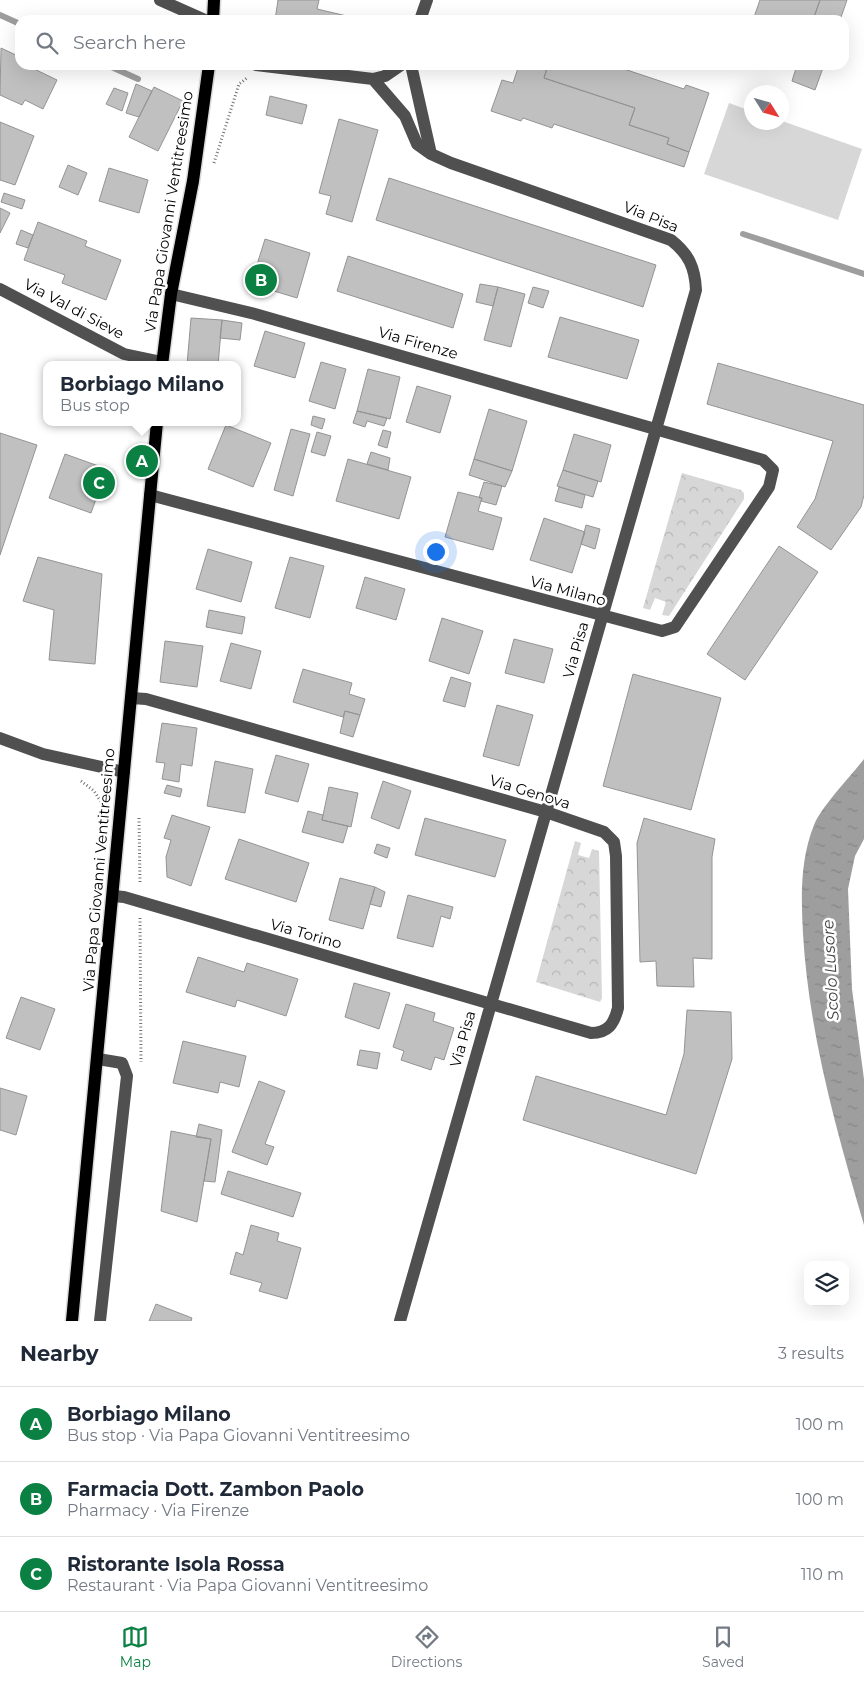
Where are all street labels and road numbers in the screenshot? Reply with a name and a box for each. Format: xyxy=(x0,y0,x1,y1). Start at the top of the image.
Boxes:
street label: Via Papa Giovanni Ventitreesimo xyxy=(140,90,197,334)
street label: Via Pisa xyxy=(621,197,682,236)
street label: Via Val di Sieve xyxy=(21,274,128,343)
street label: Via Firenze xyxy=(376,322,460,363)
street label: Via Milano xyxy=(528,571,608,610)
street label: Via Pisa xyxy=(558,619,593,680)
street label: Via Papa Giovanni Ventitreesimo xyxy=(78,747,119,993)
street label: Via Genova xyxy=(487,770,573,813)
street label: Via Torino xyxy=(268,914,344,953)
street label: Via Pisa xyxy=(445,1008,480,1069)

